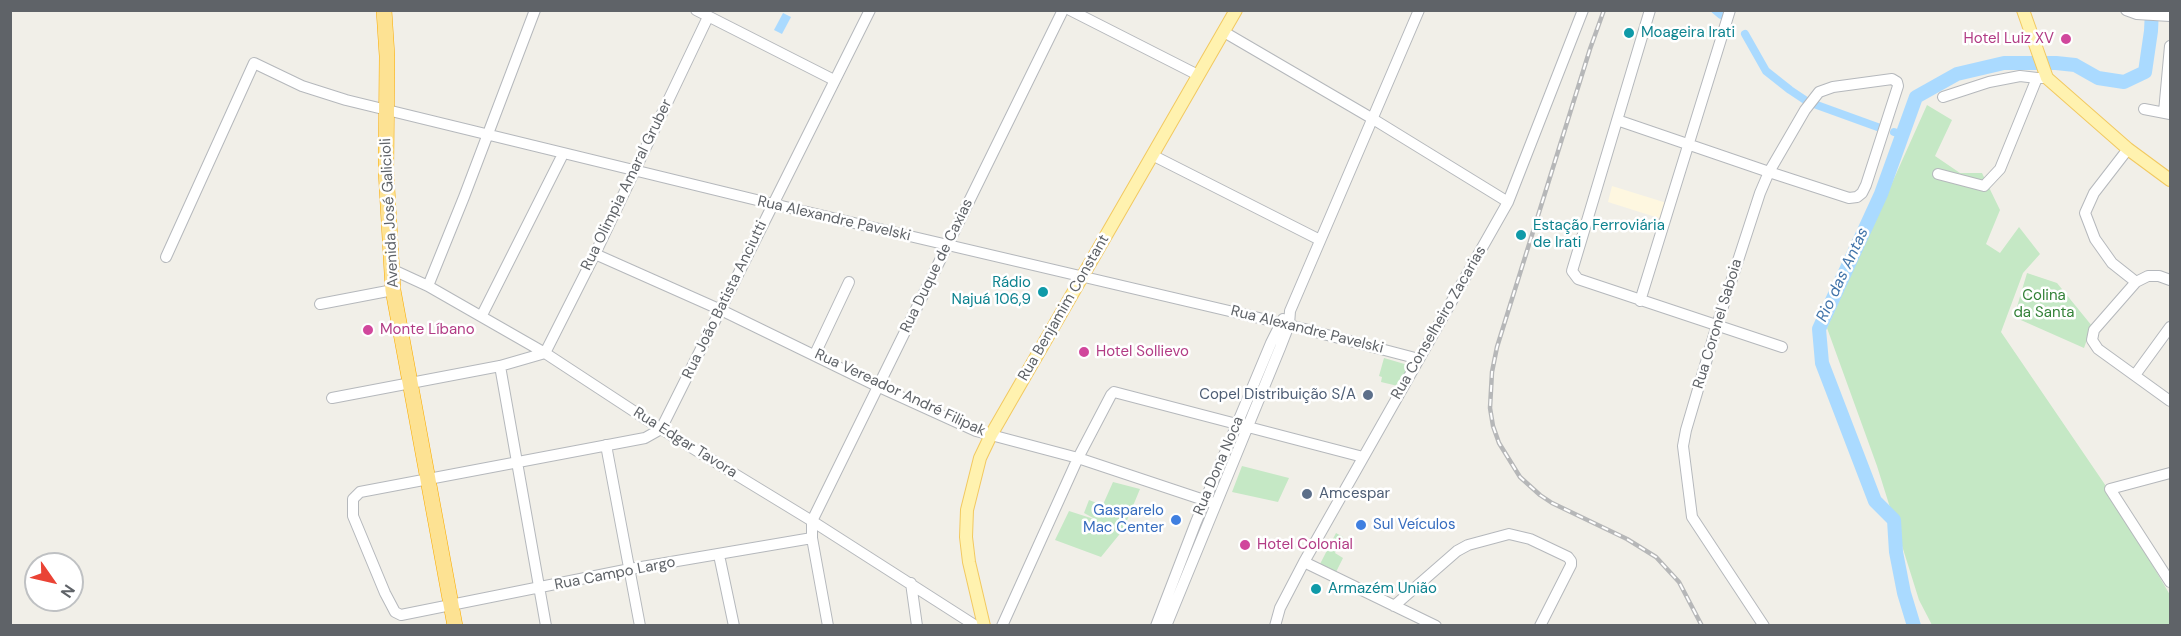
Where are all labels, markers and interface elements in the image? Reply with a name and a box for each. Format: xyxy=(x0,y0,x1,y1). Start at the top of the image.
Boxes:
place label: Moageira Irati xyxy=(1641,24,1735,42)
marker: Moageira Irati xyxy=(1622,26,1636,40)
place label: Hotel Luiz XV xyxy=(1964,30,2054,48)
marker: Hotel Luiz XV xyxy=(2059,32,2073,46)
street label: Rua Olimpia Amaral Gruber xyxy=(578,96,676,274)
street label: Avenida José Galicioli xyxy=(377,138,403,288)
street label: Rua Alexandre Pavelski xyxy=(756,193,912,245)
street label: Rua Duque de Caxias xyxy=(897,196,977,336)
place label: Estação Ferroviária de Irati xyxy=(1533,217,1665,252)
street label: Rua João Batista Anciutti xyxy=(679,218,771,382)
water label: Rio das Antas xyxy=(1813,225,1873,325)
marker: Estação Ferroviária de Irati xyxy=(1514,228,1528,242)
street label: Rua Benjamim Constant xyxy=(1015,232,1113,384)
street label: Rua Conselheiro Zacarias xyxy=(1388,243,1490,403)
street label: Rua Coronel Saboia xyxy=(1690,257,1746,391)
place label: Rádio Najuá 106,9 xyxy=(952,274,1031,309)
marker: Rádio Najuá 106,9 xyxy=(1036,285,1050,299)
park label: Colina da Santa xyxy=(2013,287,2075,322)
street label: Rua Alexandre Pavelski xyxy=(1229,302,1385,358)
place label: Monte Líbano xyxy=(380,321,475,339)
marker: Monte Líbano xyxy=(361,323,375,337)
place label: Hotel Sollievo xyxy=(1096,343,1189,361)
street label: Rua Vereador André Filipak xyxy=(812,345,988,441)
marker: Hotel Sollievo xyxy=(1077,345,1091,359)
place label: Copel Distribuição S/A xyxy=(1199,386,1356,404)
marker: Copel Distribuição S/A xyxy=(1361,388,1375,402)
street label: Rua Edgar Tavora xyxy=(630,404,740,482)
street label: Rua Dona Noca xyxy=(1190,414,1248,518)
place label: Amcespar xyxy=(1319,485,1390,503)
marker: Amcespar xyxy=(1300,487,1314,501)
place label: Gasparelo Mac Center xyxy=(1083,502,1164,537)
marker: Gasparelo Mac Center xyxy=(1169,513,1183,527)
place label: Sul Veículos xyxy=(1373,516,1455,534)
marker: Sul Veículos xyxy=(1354,518,1368,532)
place label: Hotel Colonial xyxy=(1257,536,1353,554)
marker: Hotel Colonial xyxy=(1238,538,1252,552)
north arrow xyxy=(24,552,84,612)
street label: Rua Campo Largo xyxy=(553,553,677,595)
place label: Armazém União xyxy=(1328,580,1437,598)
text: N xyxy=(56,581,80,602)
marker: Armazém União xyxy=(1309,582,1323,596)

